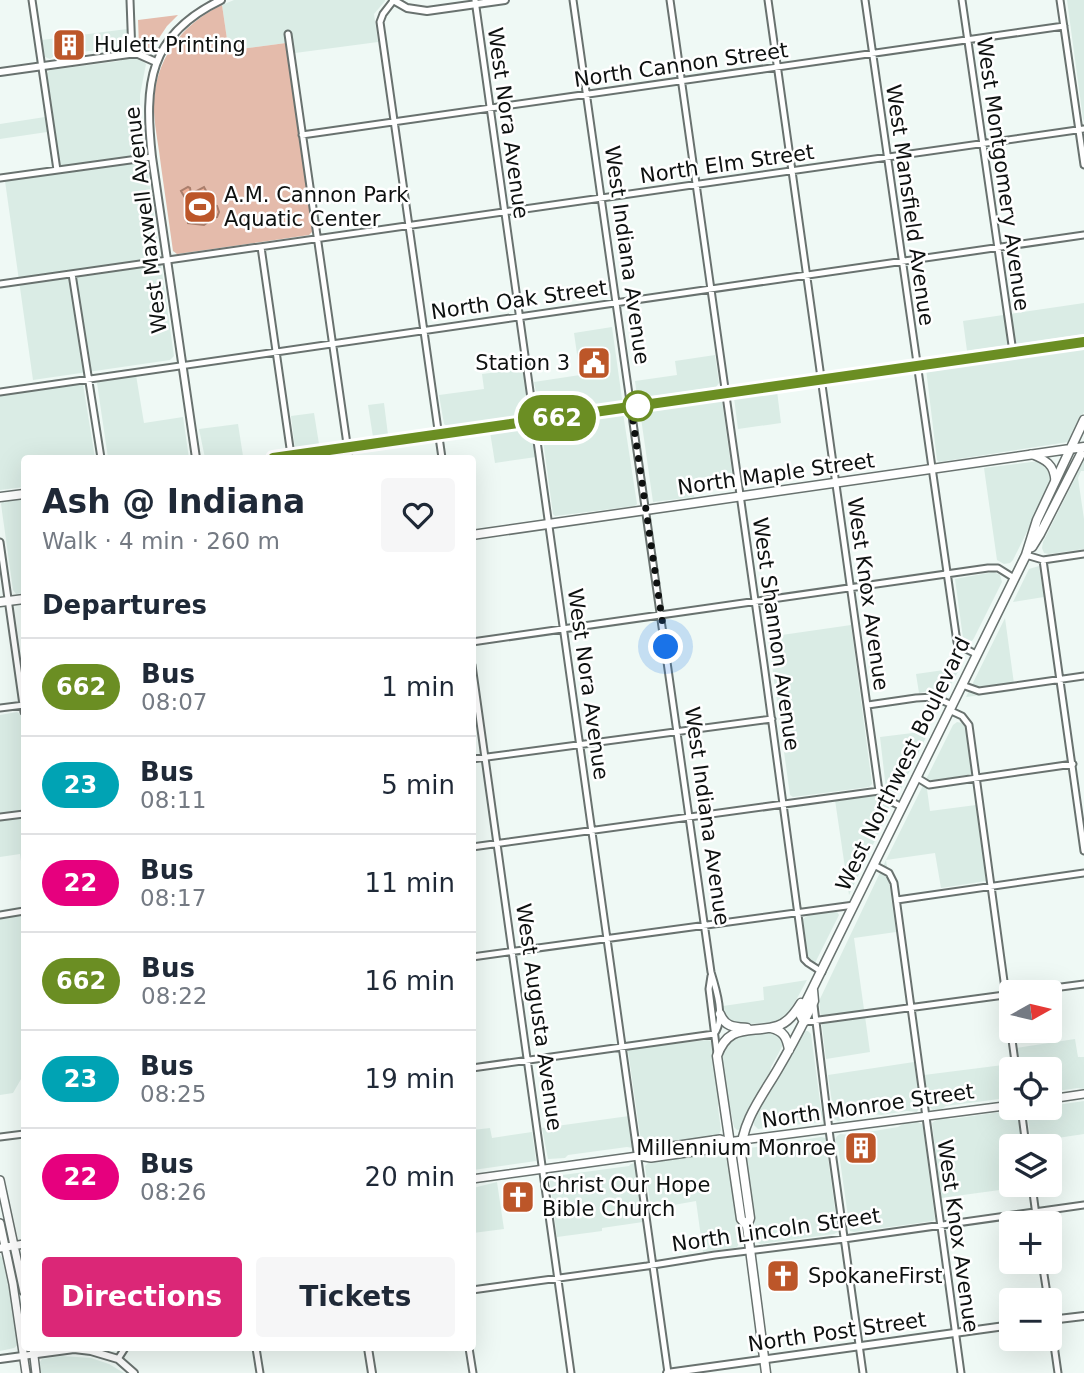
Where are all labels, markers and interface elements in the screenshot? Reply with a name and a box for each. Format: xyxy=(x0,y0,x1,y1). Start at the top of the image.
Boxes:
building icon: Hulett Printing xyxy=(50,26,88,64)
street label: West Nora Avenue xyxy=(483,26,533,220)
place label: Hulett Printing xyxy=(94,33,246,57)
street label: West Montgomery Avenue xyxy=(972,36,1034,312)
street label: North Cannon Street xyxy=(572,38,790,92)
street label: West Mansfield Avenue xyxy=(881,83,939,327)
street label: West Maxwell Avenue xyxy=(120,105,172,335)
street label: North Elm Street xyxy=(638,140,816,188)
street label: West Indiana Avenue xyxy=(600,144,654,366)
place label: A.M. Cannon Park Aquatic Center xyxy=(224,183,409,231)
sports icon: A.M. Cannon Park Aquatic Center xyxy=(181,188,219,226)
street label: North Oak Street xyxy=(429,276,609,324)
public building icon: Station 3 xyxy=(575,344,613,382)
place label: Station 3 xyxy=(475,351,570,375)
unlabelled marker xyxy=(623,391,653,421)
line badge: 662 xyxy=(517,395,597,441)
text: 662 xyxy=(532,404,582,432)
street label: North Maple Street xyxy=(676,448,876,500)
button: heart xyxy=(381,478,455,552)
text: Ash @ Indiana xyxy=(42,482,305,521)
street label: West Knox Avenue xyxy=(843,496,893,692)
street label: West Shannon Avenue xyxy=(748,516,804,752)
text: Walk · 4 min · 260 m xyxy=(42,528,280,554)
street label: West Nora Avenue xyxy=(563,587,613,781)
text: Departures xyxy=(42,590,207,620)
your location xyxy=(648,629,683,664)
street label: West Northwest Boulevard xyxy=(831,633,975,895)
text: Bus xyxy=(141,659,195,689)
text: 1 min xyxy=(381,672,455,702)
text: 662 xyxy=(56,673,106,701)
text: 08:07 xyxy=(141,689,207,715)
street label: West Indiana Avenue xyxy=(680,705,734,927)
text: Bus xyxy=(140,757,194,787)
text: 5 min xyxy=(381,770,455,800)
text: 23 xyxy=(64,771,97,799)
text: 08:11 xyxy=(140,787,206,813)
text: Bus xyxy=(140,855,194,885)
text: 11 min xyxy=(365,868,455,898)
text: 22 xyxy=(64,869,97,897)
text: 08:17 xyxy=(140,885,206,911)
street label: West Augusta Avenue xyxy=(511,902,567,1132)
text: Bus xyxy=(141,953,195,983)
text: 16 min xyxy=(365,966,455,996)
text: 662 xyxy=(56,967,106,995)
north arrow xyxy=(999,980,1062,1043)
map controls xyxy=(999,980,1062,1351)
text: 08:22 xyxy=(141,983,207,1009)
text: Bus xyxy=(140,1051,194,1081)
button: locate xyxy=(999,1057,1062,1120)
text: 19 min xyxy=(365,1064,455,1094)
text: 23 xyxy=(64,1065,97,1093)
street label: North Monroe Street xyxy=(760,1079,976,1133)
text: 08:25 xyxy=(140,1081,206,1107)
building icon: Millennium Monroe xyxy=(842,1129,880,1167)
button: layers xyxy=(999,1134,1062,1197)
place label: Millennium Monroe xyxy=(636,1136,836,1160)
street label: West Knox Avenue xyxy=(933,1138,983,1334)
text: Bus xyxy=(140,1149,194,1179)
text: 20 min xyxy=(365,1162,455,1192)
text: 22 xyxy=(64,1163,97,1191)
place label: Christ Our Hope Bible Church xyxy=(542,1173,710,1221)
church icon: Christ Our Hope Bible Church xyxy=(499,1178,537,1216)
text: 08:26 xyxy=(140,1179,206,1205)
street label: North Lincoln Street xyxy=(670,1203,882,1257)
button: + xyxy=(999,1211,1062,1274)
button: Directions xyxy=(42,1257,242,1337)
button: Tickets xyxy=(256,1257,455,1337)
church icon: SpokaneFirst xyxy=(764,1257,802,1295)
place label: SpokaneFirst xyxy=(808,1264,943,1288)
button: − xyxy=(999,1288,1062,1351)
street label: North Post Street xyxy=(746,1308,928,1356)

